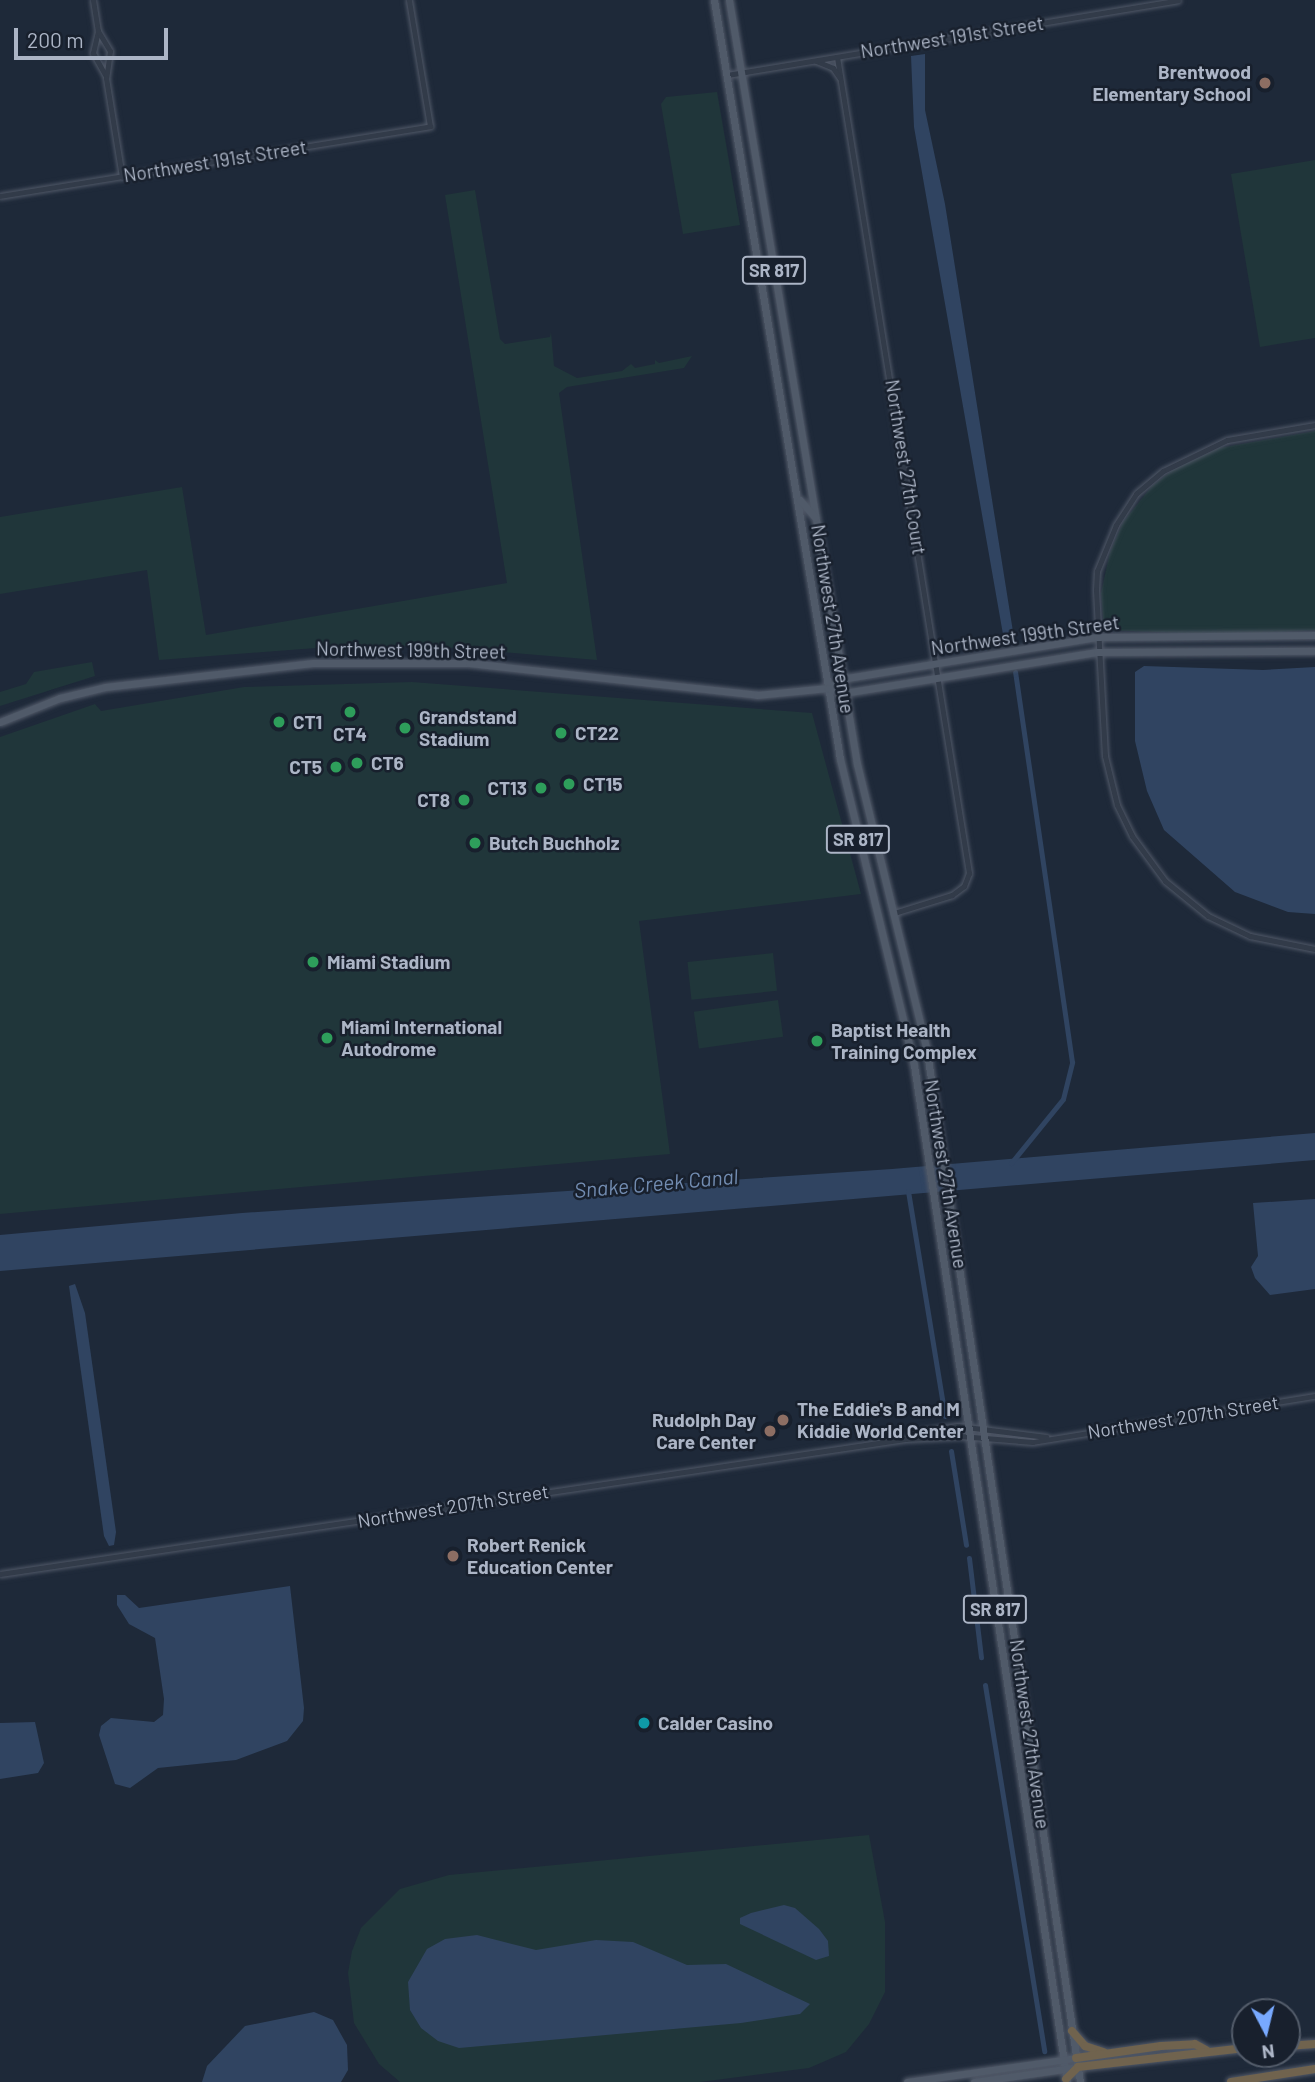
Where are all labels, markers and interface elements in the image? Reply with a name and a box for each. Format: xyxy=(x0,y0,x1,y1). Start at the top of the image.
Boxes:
street label: Northwest 191st Street xyxy=(859,11,1045,63)
scale bar xyxy=(18,14,172,58)
text: 200 m xyxy=(27,27,84,52)
place label: Brentwood Elementary School xyxy=(1093,61,1251,105)
marker: Brentwood Elementary School xyxy=(1257,75,1273,91)
street label: Northwest 191st Street xyxy=(122,135,308,187)
road number: SR 817 xyxy=(741,256,807,284)
street label: Northwest 27th Court xyxy=(881,378,931,556)
street label: Northwest 27th Avenue xyxy=(807,523,859,715)
street label: Northwest 199th Street xyxy=(929,611,1121,659)
street label: Northwest 199th Street xyxy=(316,637,506,663)
marker: CT4 xyxy=(342,704,358,720)
place label: Grandstand Stadium xyxy=(419,706,517,750)
place label: CT1 xyxy=(293,711,322,733)
marker: CT1 xyxy=(271,714,287,730)
marker: Grandstand Stadium xyxy=(397,720,413,736)
place label: CT22 xyxy=(575,722,619,744)
place label: CT4 xyxy=(333,723,367,745)
marker: CT22 xyxy=(553,725,569,741)
place label: CT6 xyxy=(371,752,404,774)
marker: CT6 xyxy=(349,755,365,771)
place label: CT5 xyxy=(289,756,322,778)
marker: CT5 xyxy=(328,759,344,775)
place label: CT15 xyxy=(583,773,622,795)
marker: CT15 xyxy=(561,776,577,792)
place label: CT13 xyxy=(487,777,527,799)
marker: CT13 xyxy=(533,780,549,796)
place label: CT8 xyxy=(417,789,450,811)
marker: CT8 xyxy=(456,792,472,808)
road number: SR 817 xyxy=(825,824,891,854)
place label: Butch Buchholz xyxy=(489,832,619,854)
marker: Butch Buchholz xyxy=(467,835,483,851)
place label: Miami Stadium xyxy=(327,951,450,973)
marker: Miami Stadium xyxy=(305,954,321,970)
place label: Miami International Autodrome xyxy=(341,1016,502,1060)
place label: Baptist Health Training Complex xyxy=(831,1019,977,1063)
marker: Miami International Autodrome xyxy=(319,1030,335,1046)
marker: Baptist Health Training Complex xyxy=(809,1033,825,1049)
street label: Northwest 27th Avenue xyxy=(920,1078,972,1270)
water label: Snake Creek Canal xyxy=(573,1163,739,1203)
street label: Northwest 207th Street xyxy=(1086,1391,1280,1443)
place label: The Eddie's B and M Kiddie World Center xyxy=(797,1398,964,1442)
place label: Rudolph Day Care Center xyxy=(652,1409,756,1453)
marker: The Eddie's B and M Kiddie World Center xyxy=(775,1412,791,1428)
marker: Rudolph Day Care Center xyxy=(762,1423,778,1439)
street label: Northwest 207th Street xyxy=(356,1480,550,1532)
place label: Robert Renick Education Center xyxy=(467,1534,613,1578)
marker: Robert Renick Education Center xyxy=(445,1548,461,1564)
road number: SR 817 xyxy=(962,1594,1028,1624)
street label: Northwest 27th Avenue xyxy=(1005,1638,1055,1830)
place label: Calder Casino xyxy=(658,1712,773,1734)
marker: Calder Casino xyxy=(636,1715,652,1731)
north arrow xyxy=(1231,1998,1301,2068)
text: N xyxy=(1261,2040,1276,2065)

